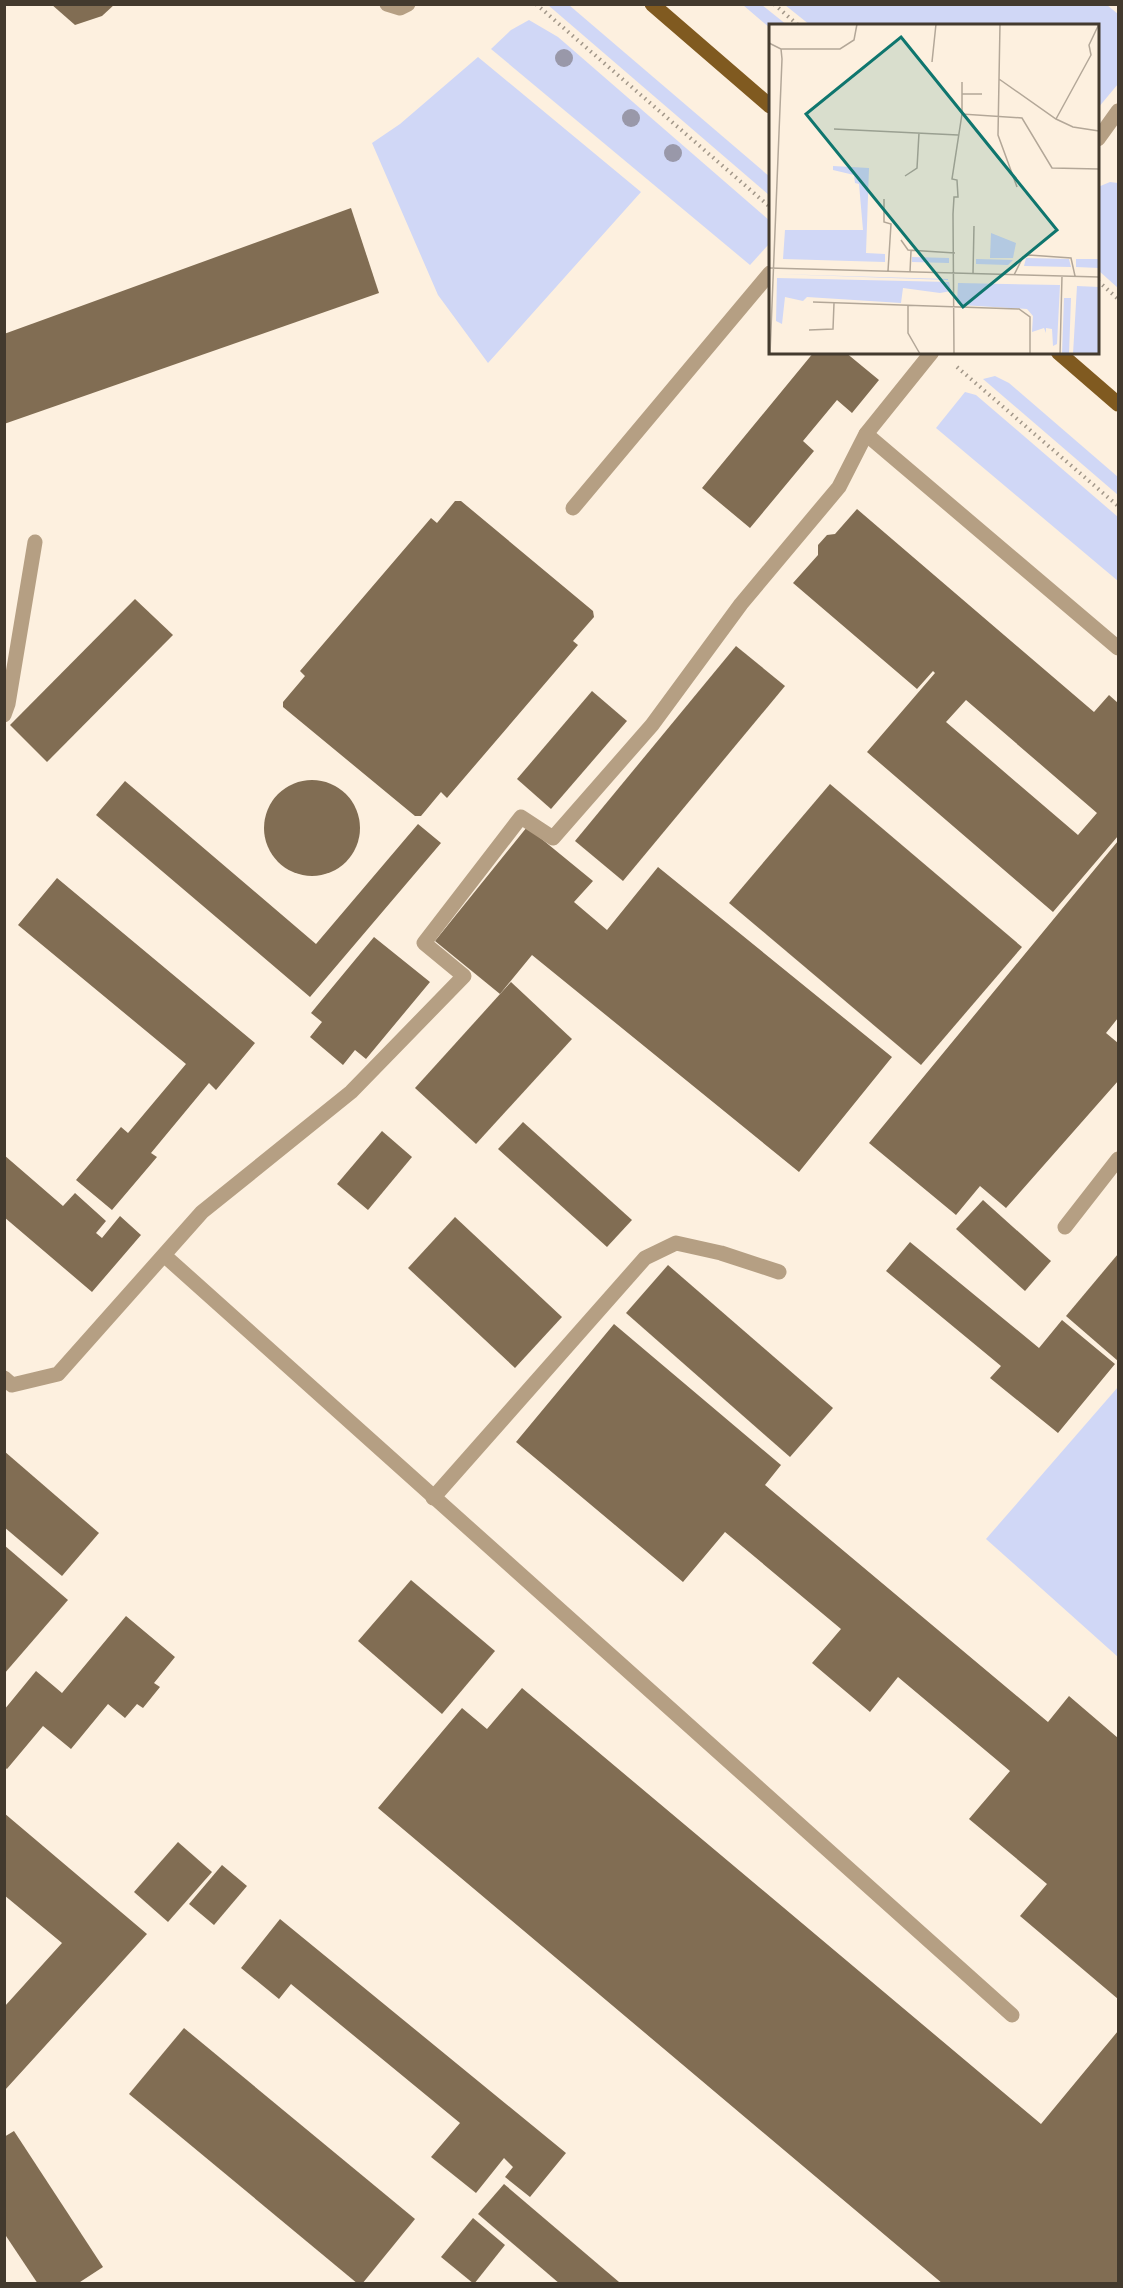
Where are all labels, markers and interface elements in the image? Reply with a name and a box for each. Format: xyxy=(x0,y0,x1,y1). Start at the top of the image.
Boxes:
inset map xyxy=(769,24,1099,354)

